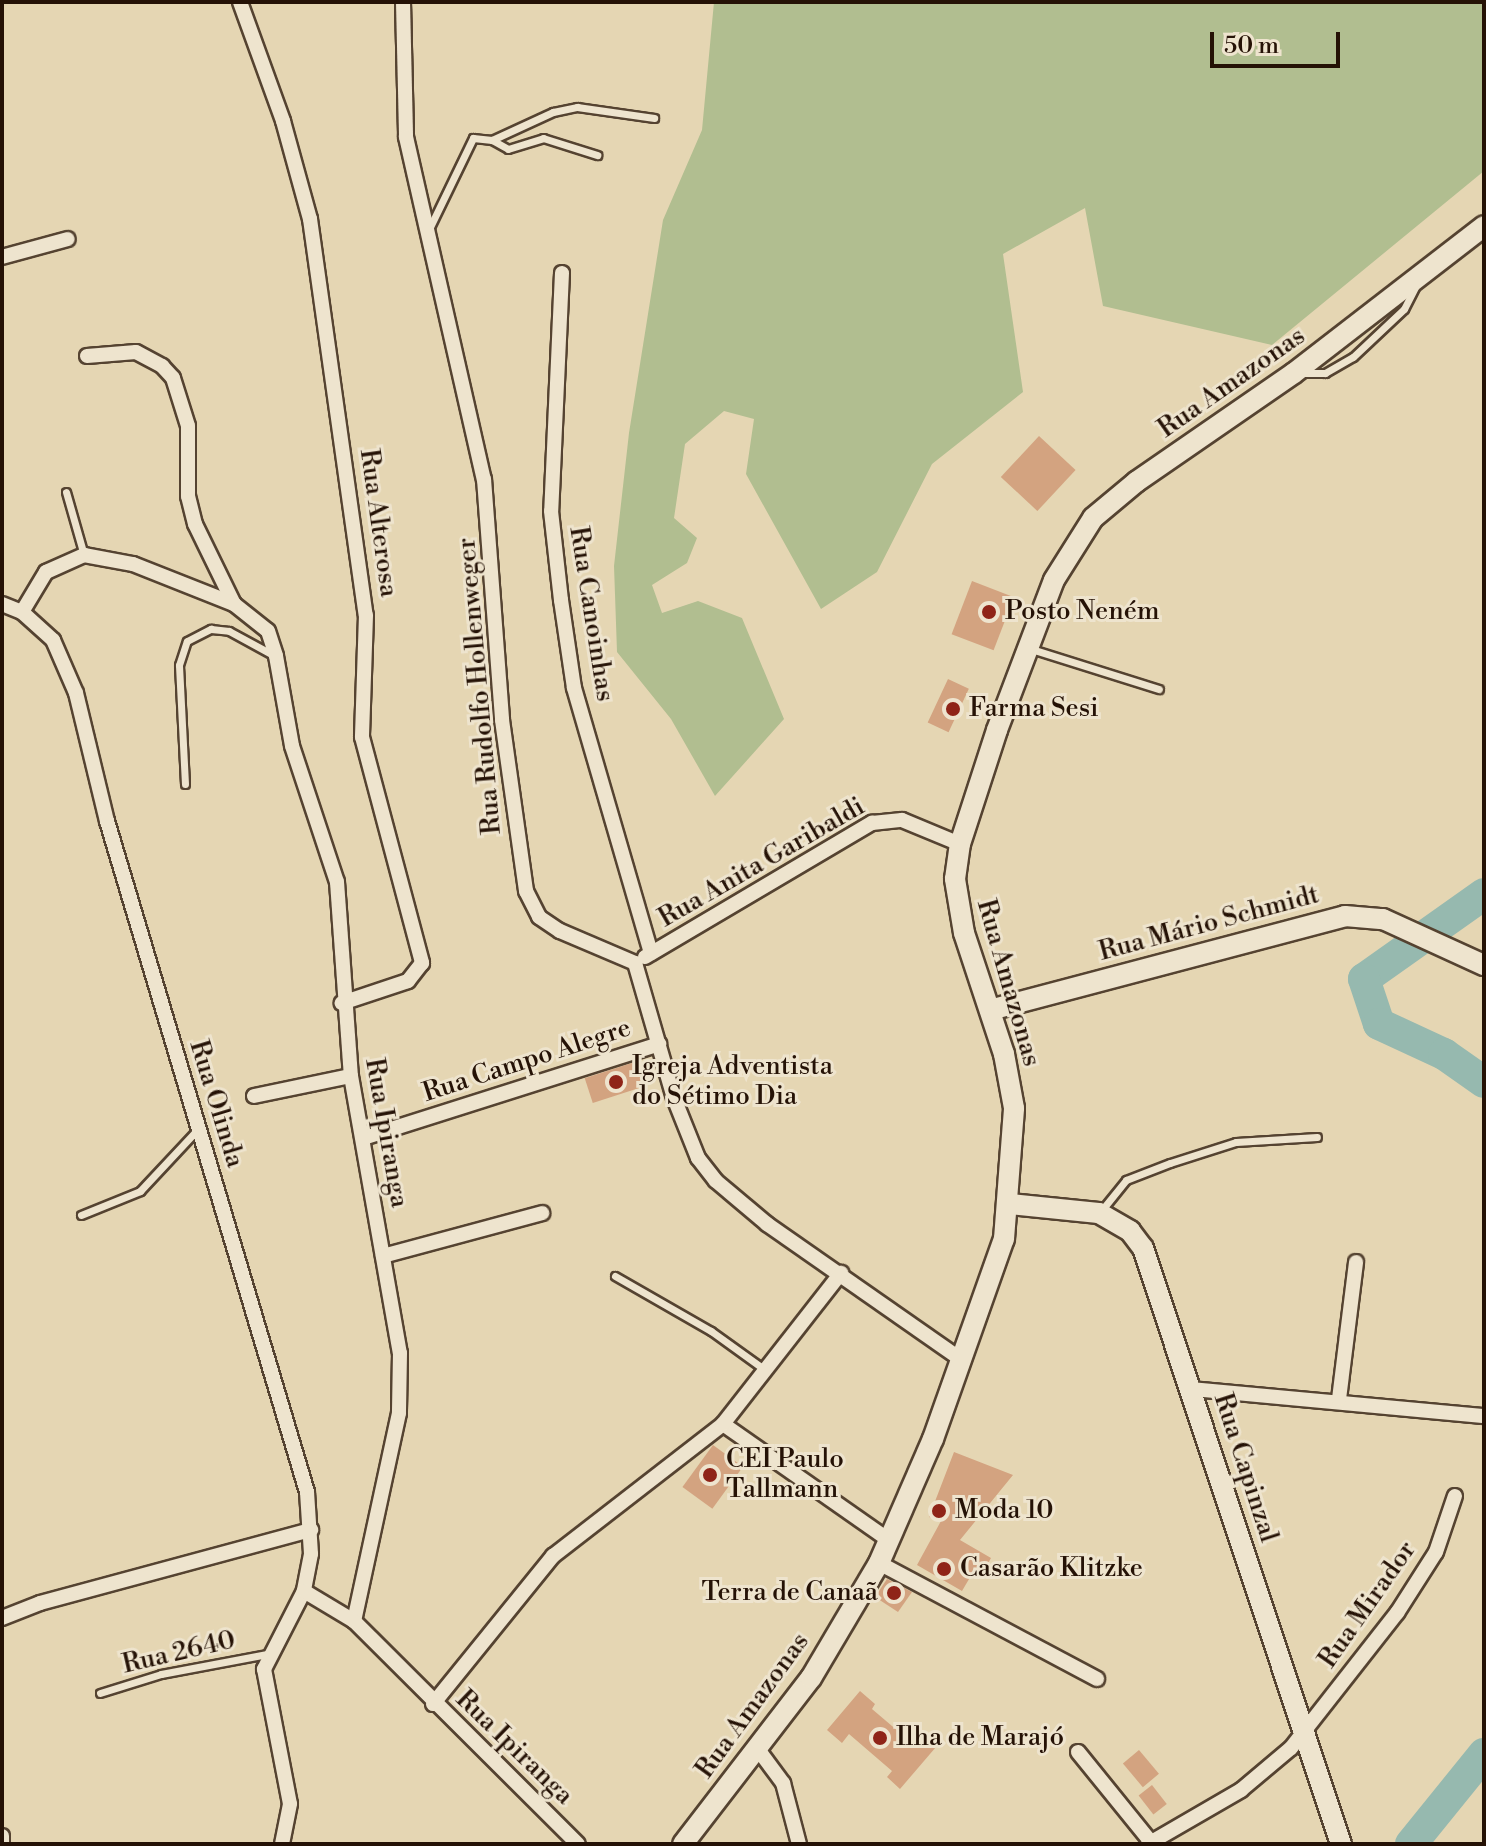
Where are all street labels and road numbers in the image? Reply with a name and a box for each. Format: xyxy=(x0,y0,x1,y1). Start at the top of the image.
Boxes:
street label: Rua Amazonas xyxy=(1153,321,1311,445)
street label: Rua Alterosa xyxy=(352,447,404,599)
street label: Rua Canoinhas xyxy=(562,524,620,704)
street label: Rua Rudolfo Hollenweger xyxy=(451,536,509,836)
street label: Rua Anita Garibaldi xyxy=(653,791,871,935)
street label: Rua Mário Schmidt xyxy=(1096,880,1322,968)
street label: Rua Amazonas xyxy=(969,896,1047,1070)
street label: Rua Campo Alegre xyxy=(419,1013,635,1109)
street label: Rua Olinda xyxy=(182,1037,250,1171)
street label: Rua Ipiranga xyxy=(358,1056,414,1210)
street label: Rua Capinzal xyxy=(1206,1390,1284,1546)
street label: Rua Mirador xyxy=(1313,1536,1423,1674)
street label: Rua 2640 xyxy=(119,1625,239,1681)
street label: Rua Amazonas xyxy=(690,1627,816,1785)
street label: Rua Ipiranga xyxy=(449,1684,579,1812)

